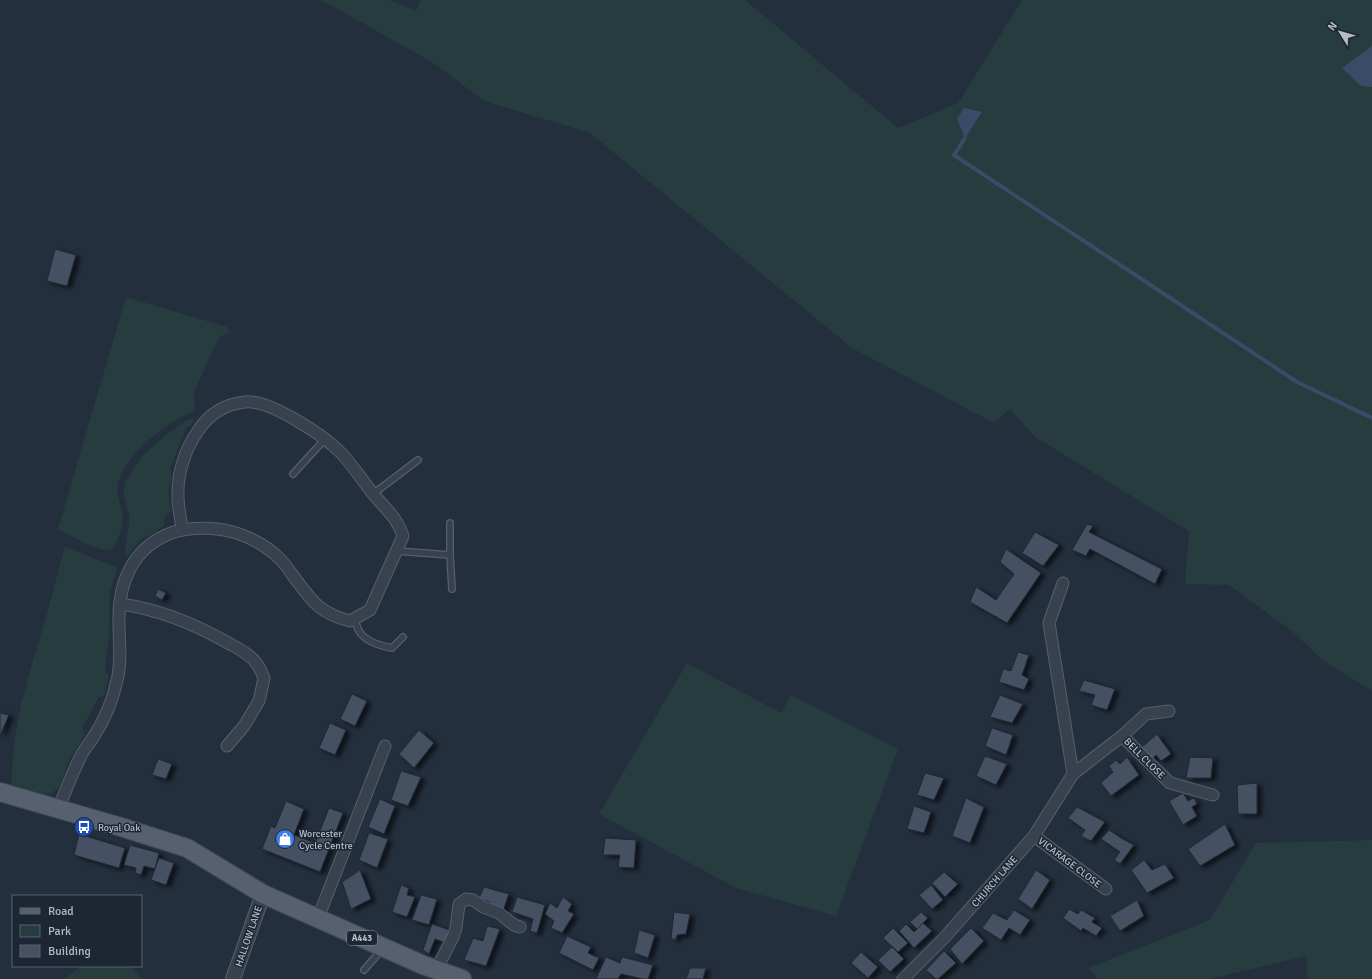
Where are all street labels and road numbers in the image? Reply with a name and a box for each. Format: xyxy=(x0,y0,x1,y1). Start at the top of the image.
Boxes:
street label: BELL CLOSE xyxy=(1121,736,1167,782)
street label: VICARAGE CLOSE xyxy=(1035,835,1104,891)
street label: CHURCH LANE xyxy=(969,853,1020,910)
street label: HALLOW LANE xyxy=(233,904,265,968)
road number: A443 xyxy=(347,931,377,945)

